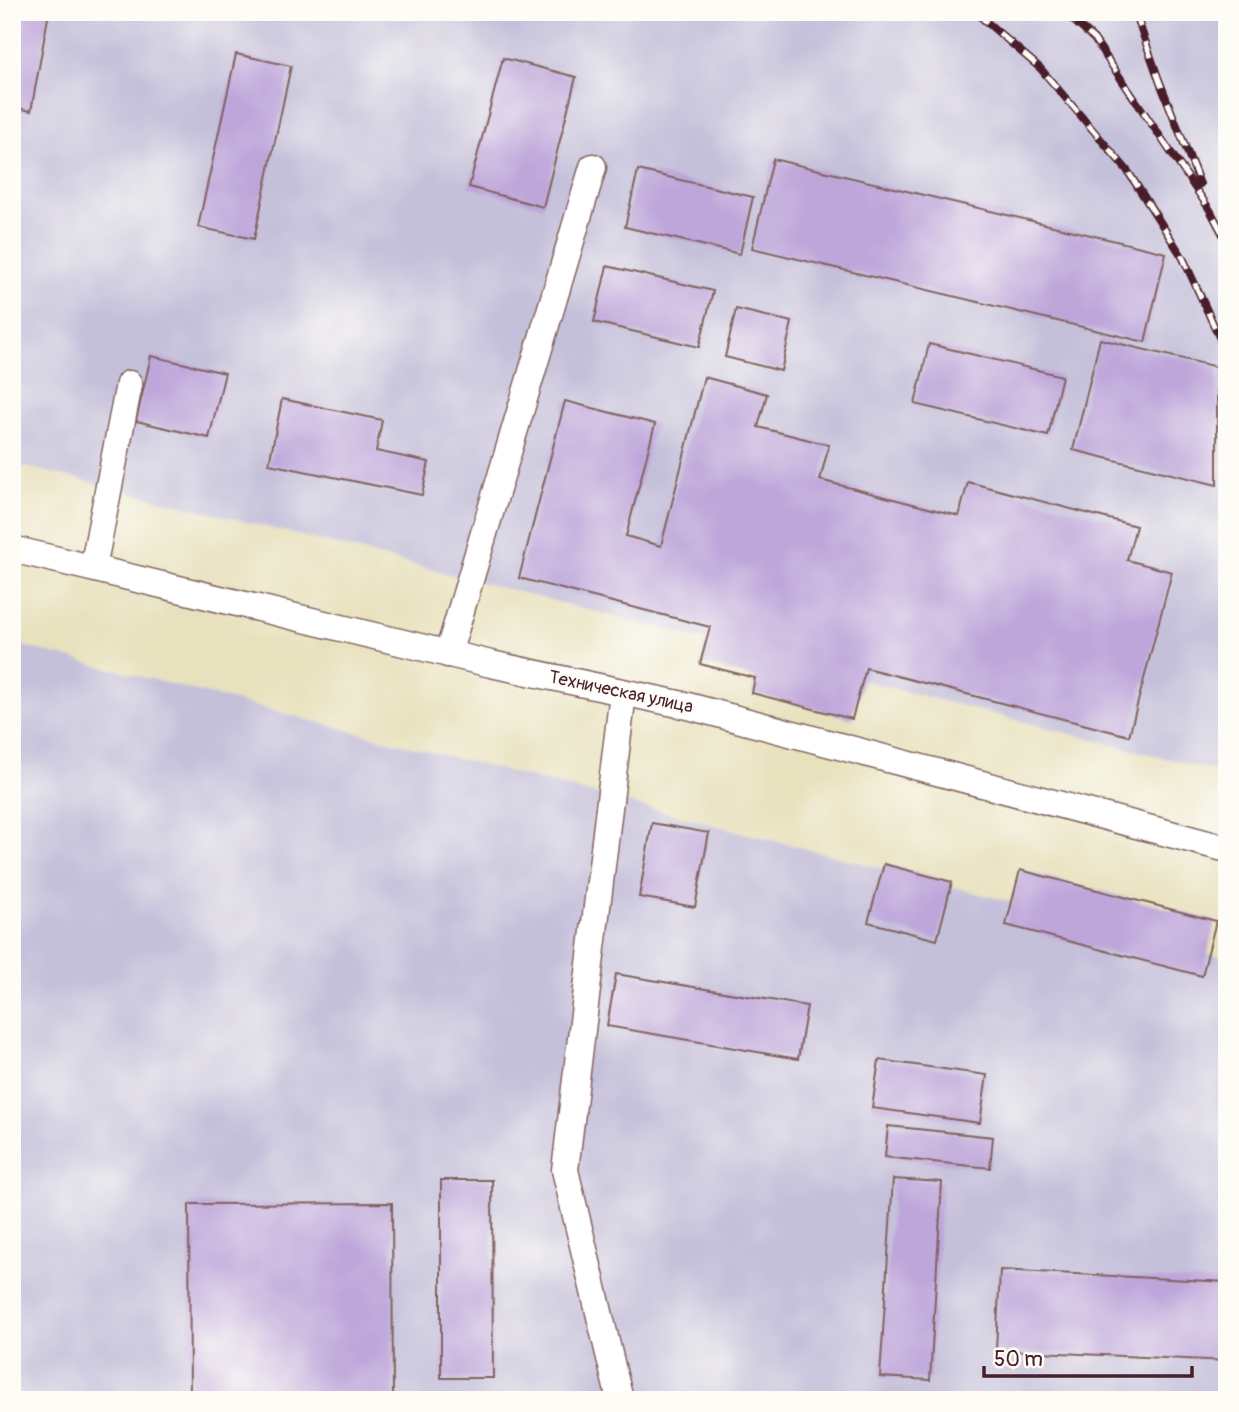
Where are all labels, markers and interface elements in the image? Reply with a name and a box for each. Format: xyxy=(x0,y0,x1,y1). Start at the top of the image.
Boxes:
street label: Техническая улица xyxy=(547,665,695,719)
scale bar xyxy=(984,1335,1192,1379)
text: 50 m xyxy=(994,1346,1043,1373)

